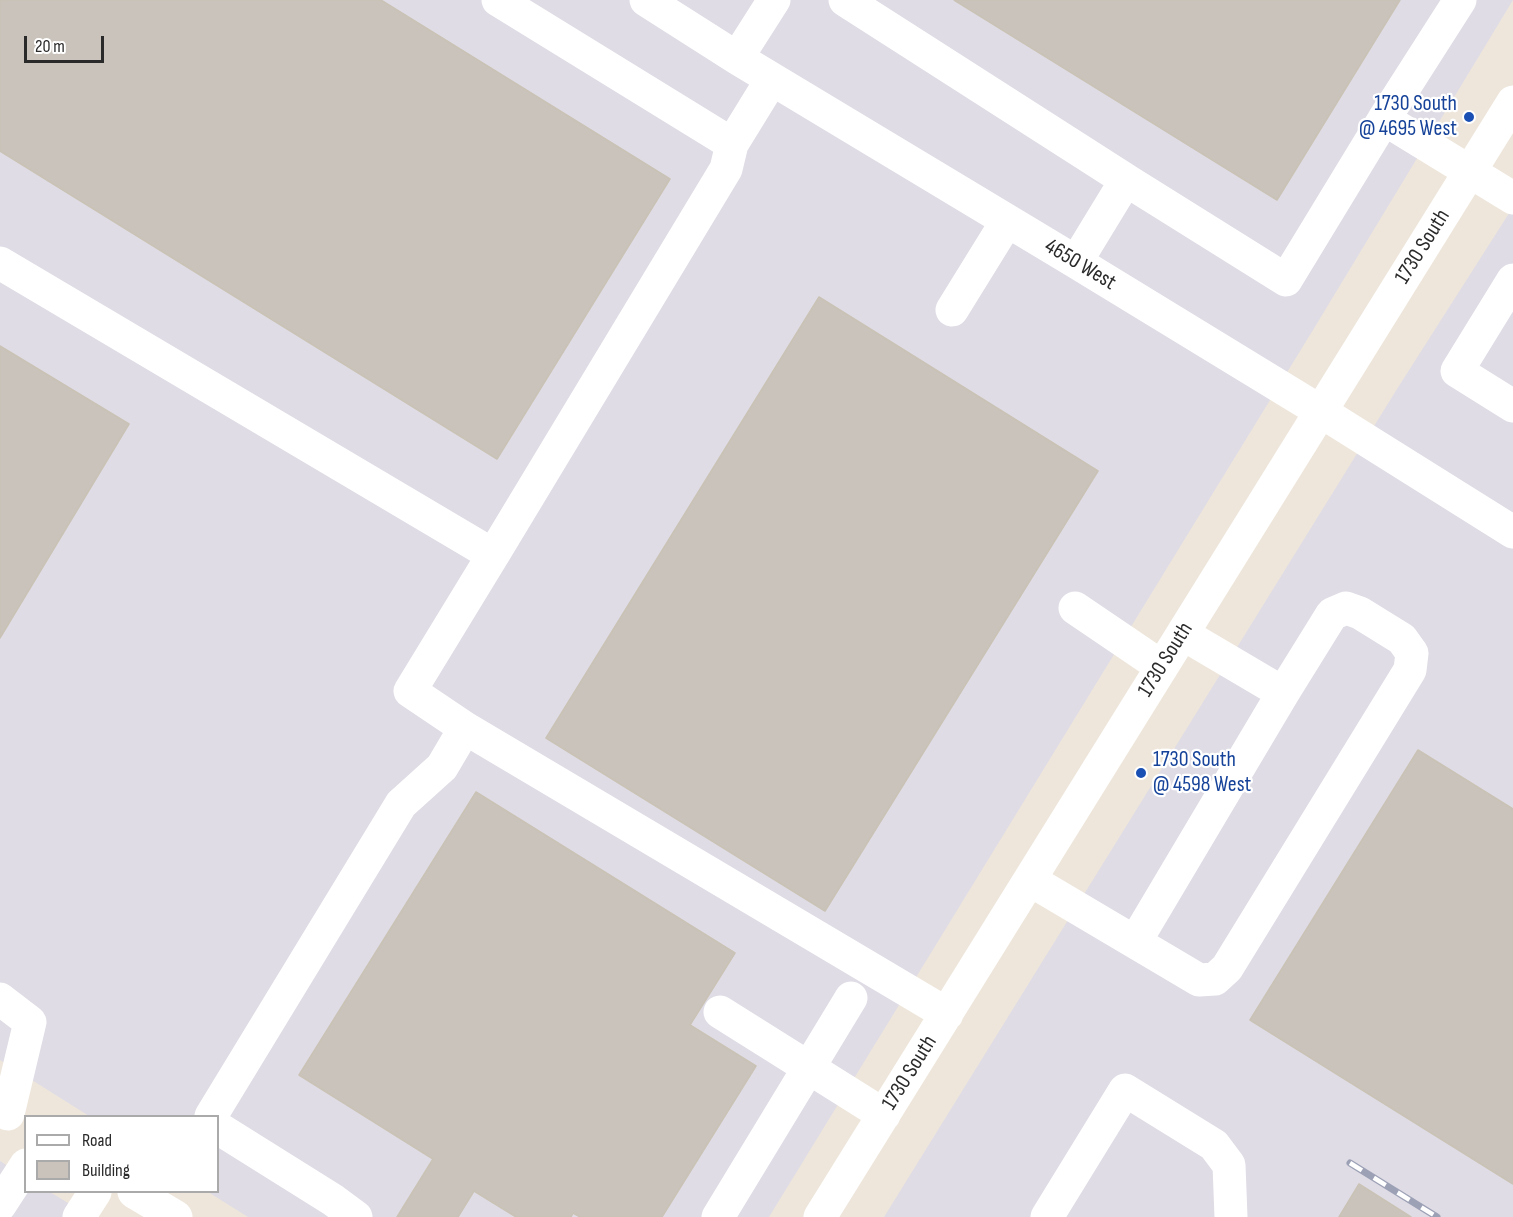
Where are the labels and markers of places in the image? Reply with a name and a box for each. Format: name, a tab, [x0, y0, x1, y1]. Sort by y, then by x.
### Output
place label: 1730 South @ 4695 West	[1359, 91, 1457, 142]
marker: 1730 South @ 4695 West	[1462, 110, 1476, 124]
place label: 1730 South @ 4598 West	[1153, 747, 1251, 798]
marker: 1730 South @ 4598 West	[1134, 766, 1148, 780]

